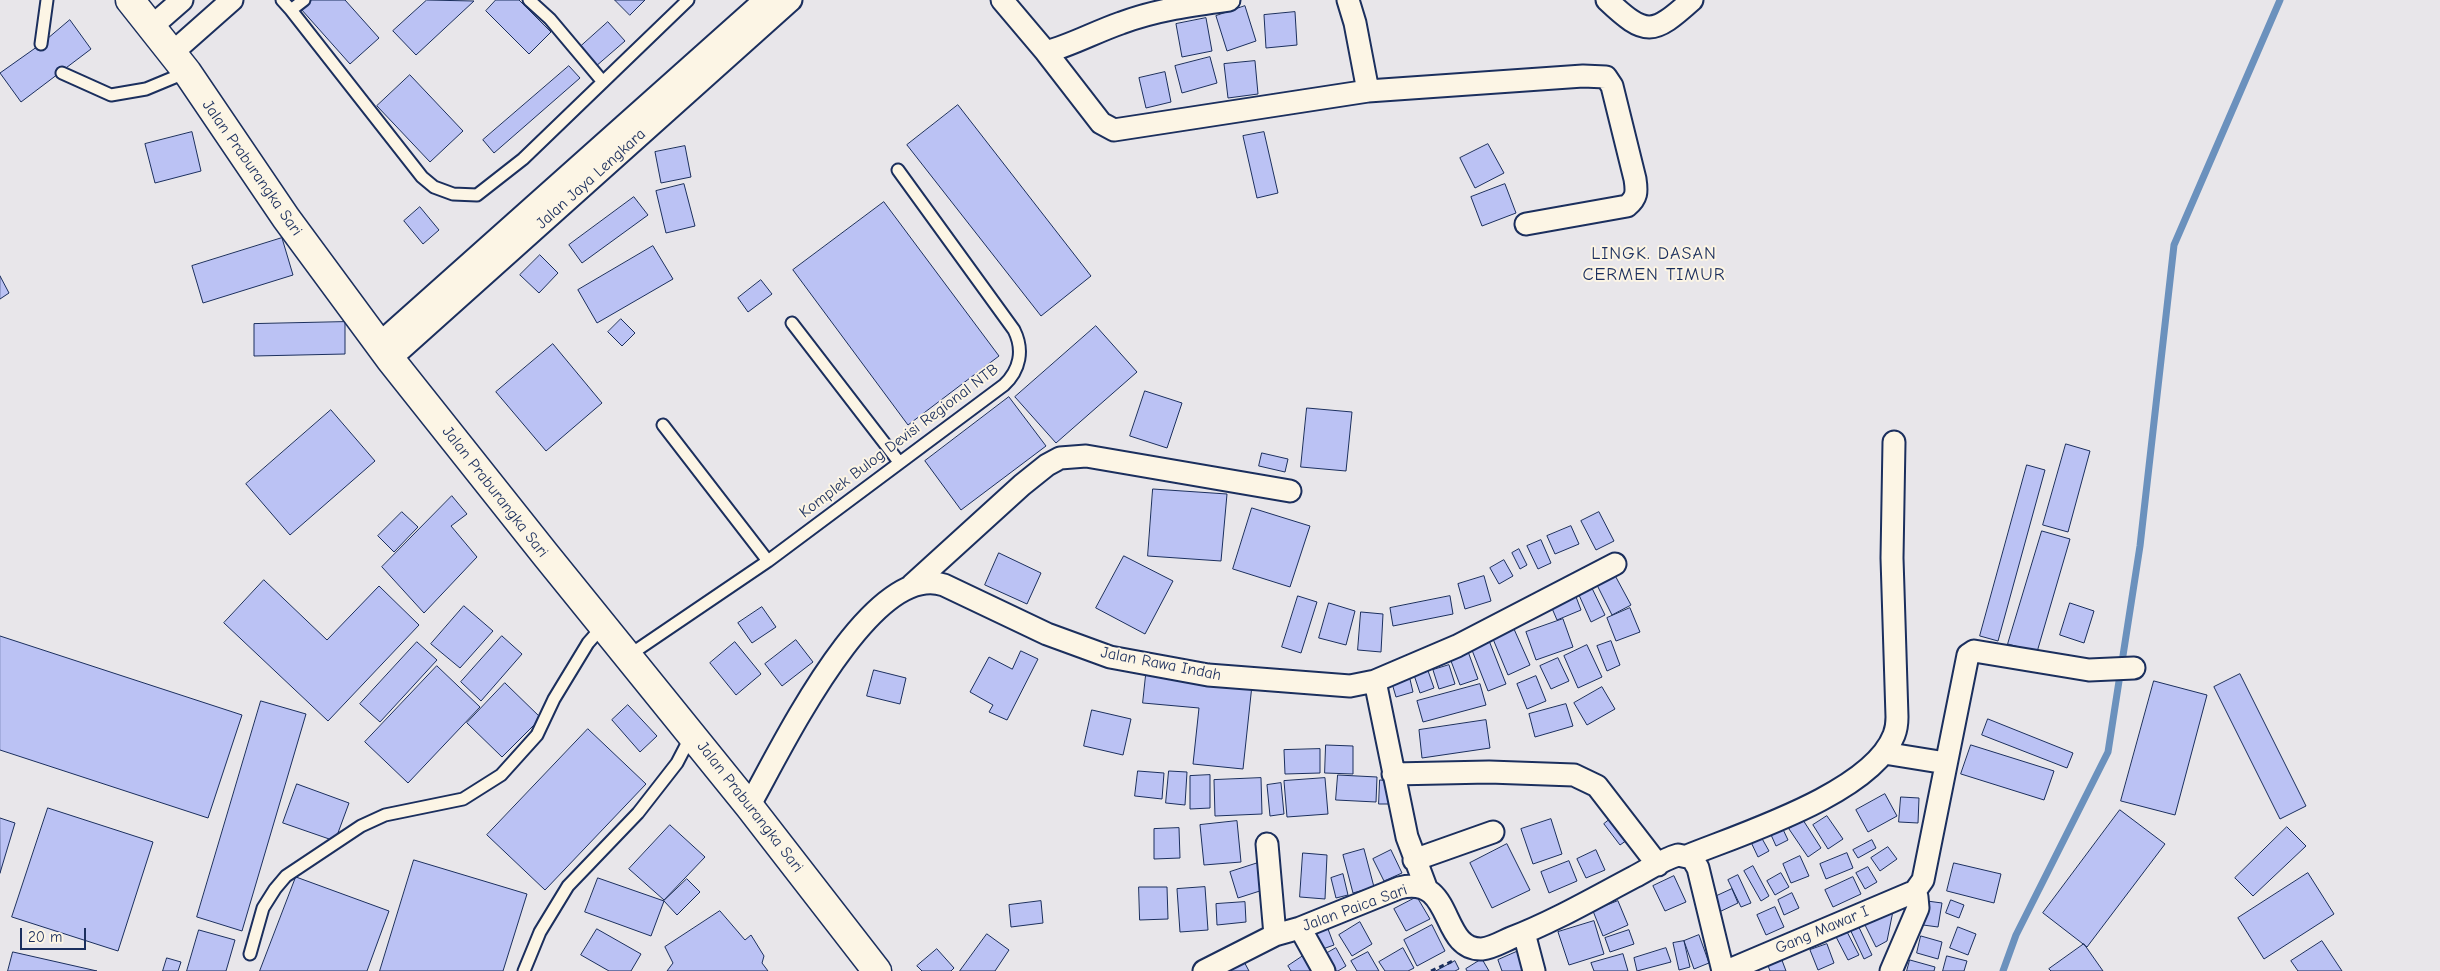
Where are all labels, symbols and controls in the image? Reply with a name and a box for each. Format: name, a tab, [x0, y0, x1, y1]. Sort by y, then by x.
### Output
street label: Jalan Praburangka Sari	[198, 96, 306, 240]
street label: Jalan Jaya Lengkara	[532, 125, 650, 233]
district label: LINGK. DASAN CERMEN TIMUR	[1581, 243, 1727, 286]
street label: Komplek Bulog Devisi Regional NTB	[796, 360, 1002, 522]
street label: Jalan Praburangka Sari	[438, 423, 552, 561]
street label: Jalan Rawa Indah	[1099, 643, 1223, 685]
street label: Jalan Praburangka Sari	[693, 738, 807, 876]
street label: Jalan Paica Sari	[1300, 880, 1410, 936]
street label: Gang Mawar I	[1772, 902, 1872, 958]
scale bar	[22, 918, 89, 950]
text: 20 m	[28, 928, 62, 946]

